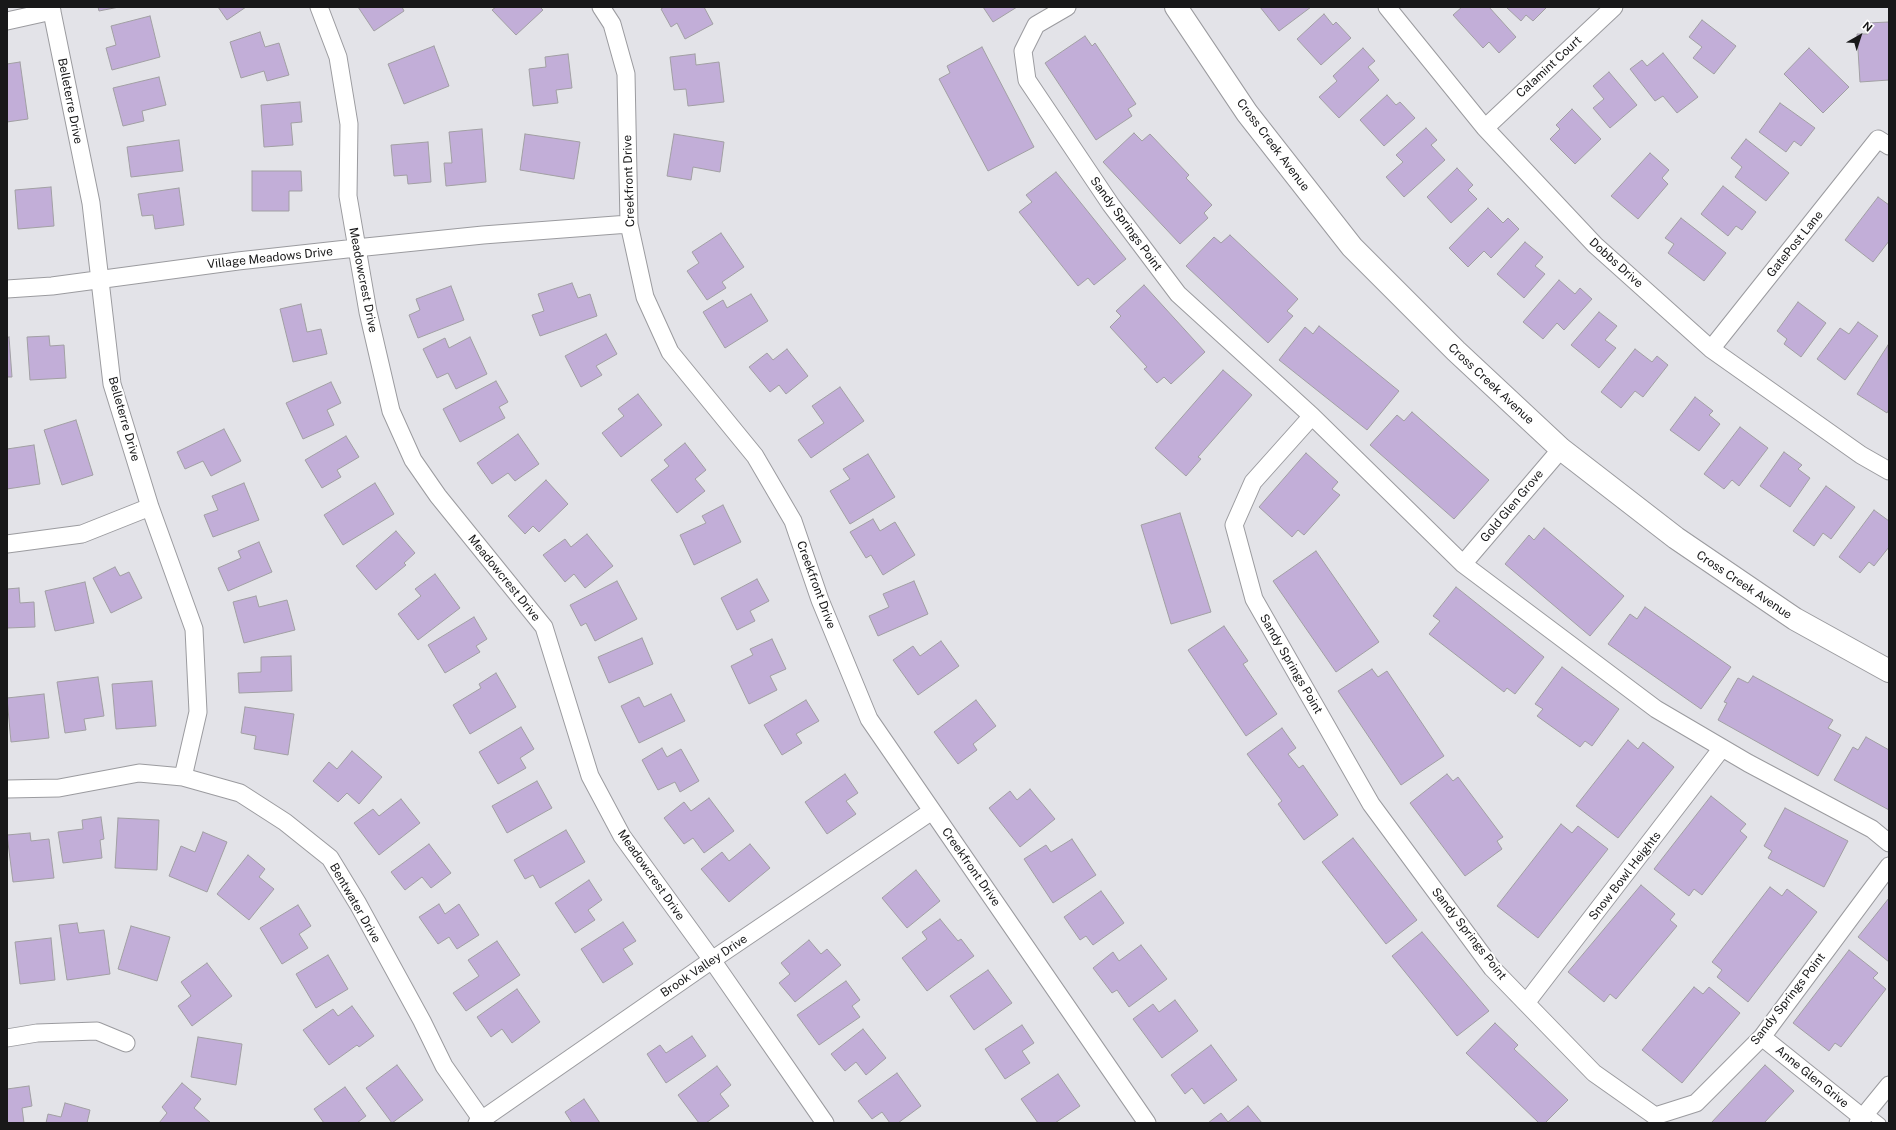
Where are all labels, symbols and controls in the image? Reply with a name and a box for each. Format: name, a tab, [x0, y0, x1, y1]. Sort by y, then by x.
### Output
north arrow	[1840, 16, 1880, 56]
text: N	[1860, 19, 1875, 34]
street label: Calamint Court	[1513, 33, 1585, 101]
street label: Belleterre Drive	[55, 57, 85, 145]
street label: Cross Creek Avenue	[1234, 96, 1312, 194]
street label: Creekfront Drive	[620, 135, 638, 227]
street label: Sandy Springs Point	[1087, 174, 1165, 274]
street label: GatePost Lane	[1764, 208, 1826, 280]
street label: Meadowcrest Drive	[346, 226, 380, 334]
street label: Dobbs Drive	[1586, 235, 1646, 291]
street label: Village Meadows Drive	[206, 244, 334, 272]
street label: Cross Creek Avenue	[1445, 341, 1537, 427]
street label: Belleterre Drive	[105, 375, 143, 463]
street label: Gold Glen Grove	[1477, 467, 1547, 545]
street label: Meadowcrest Drive	[465, 532, 543, 624]
street label: Creekfront Drive	[793, 539, 839, 631]
street label: Cross Creek Avenue	[1694, 548, 1794, 622]
street label: Sandy Springs Point	[1257, 612, 1325, 716]
street label: Creekfront Drive	[939, 825, 1003, 909]
street label: Meadowcrest Drive	[614, 827, 688, 923]
street label: Snow Bowl Heights	[1586, 829, 1664, 923]
street label: Bentwater Drive	[326, 861, 384, 945]
street label: Sandy Springs Point	[1429, 885, 1509, 983]
street label: Brook Valley Drive	[658, 932, 750, 1000]
street label: Sandy Springs Point	[1748, 950, 1828, 1048]
street label: Anne Glen Grive	[1772, 1043, 1852, 1111]

